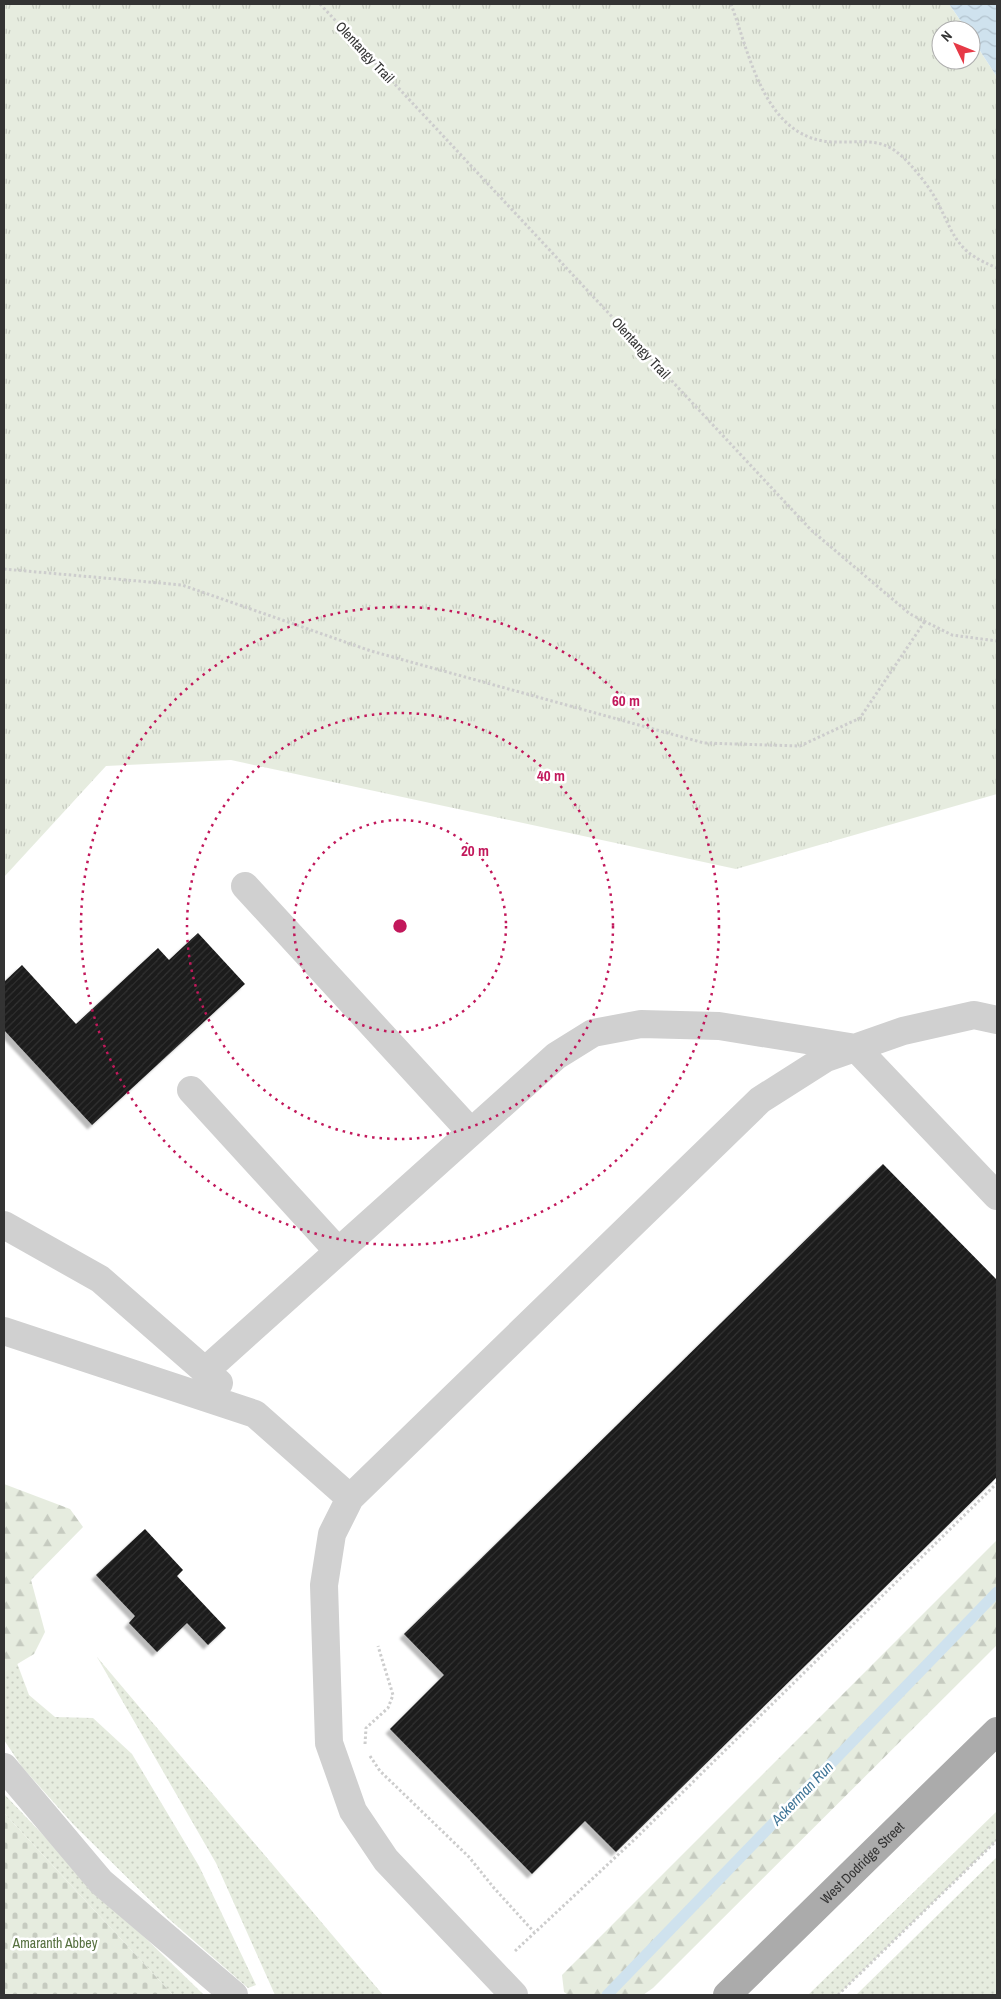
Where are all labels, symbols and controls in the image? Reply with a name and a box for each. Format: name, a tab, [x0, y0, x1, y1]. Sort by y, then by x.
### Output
street label: Olentangy Trail	[332, 17, 398, 87]
north arrow	[931, 20, 981, 70]
text: N	[937, 27, 956, 45]
street label: Olentangy Trail	[608, 313, 674, 383]
text: 60 m	[612, 690, 640, 711]
text: 40 m	[537, 765, 565, 786]
text: 20 m	[461, 840, 489, 861]
centre of rings	[391, 917, 409, 935]
water label: Ackerman Run	[765, 1756, 838, 1830]
street label: West Dodridge Street	[816, 1818, 908, 1908]
park label: Amaranth Abbey	[12, 1934, 98, 1952]

